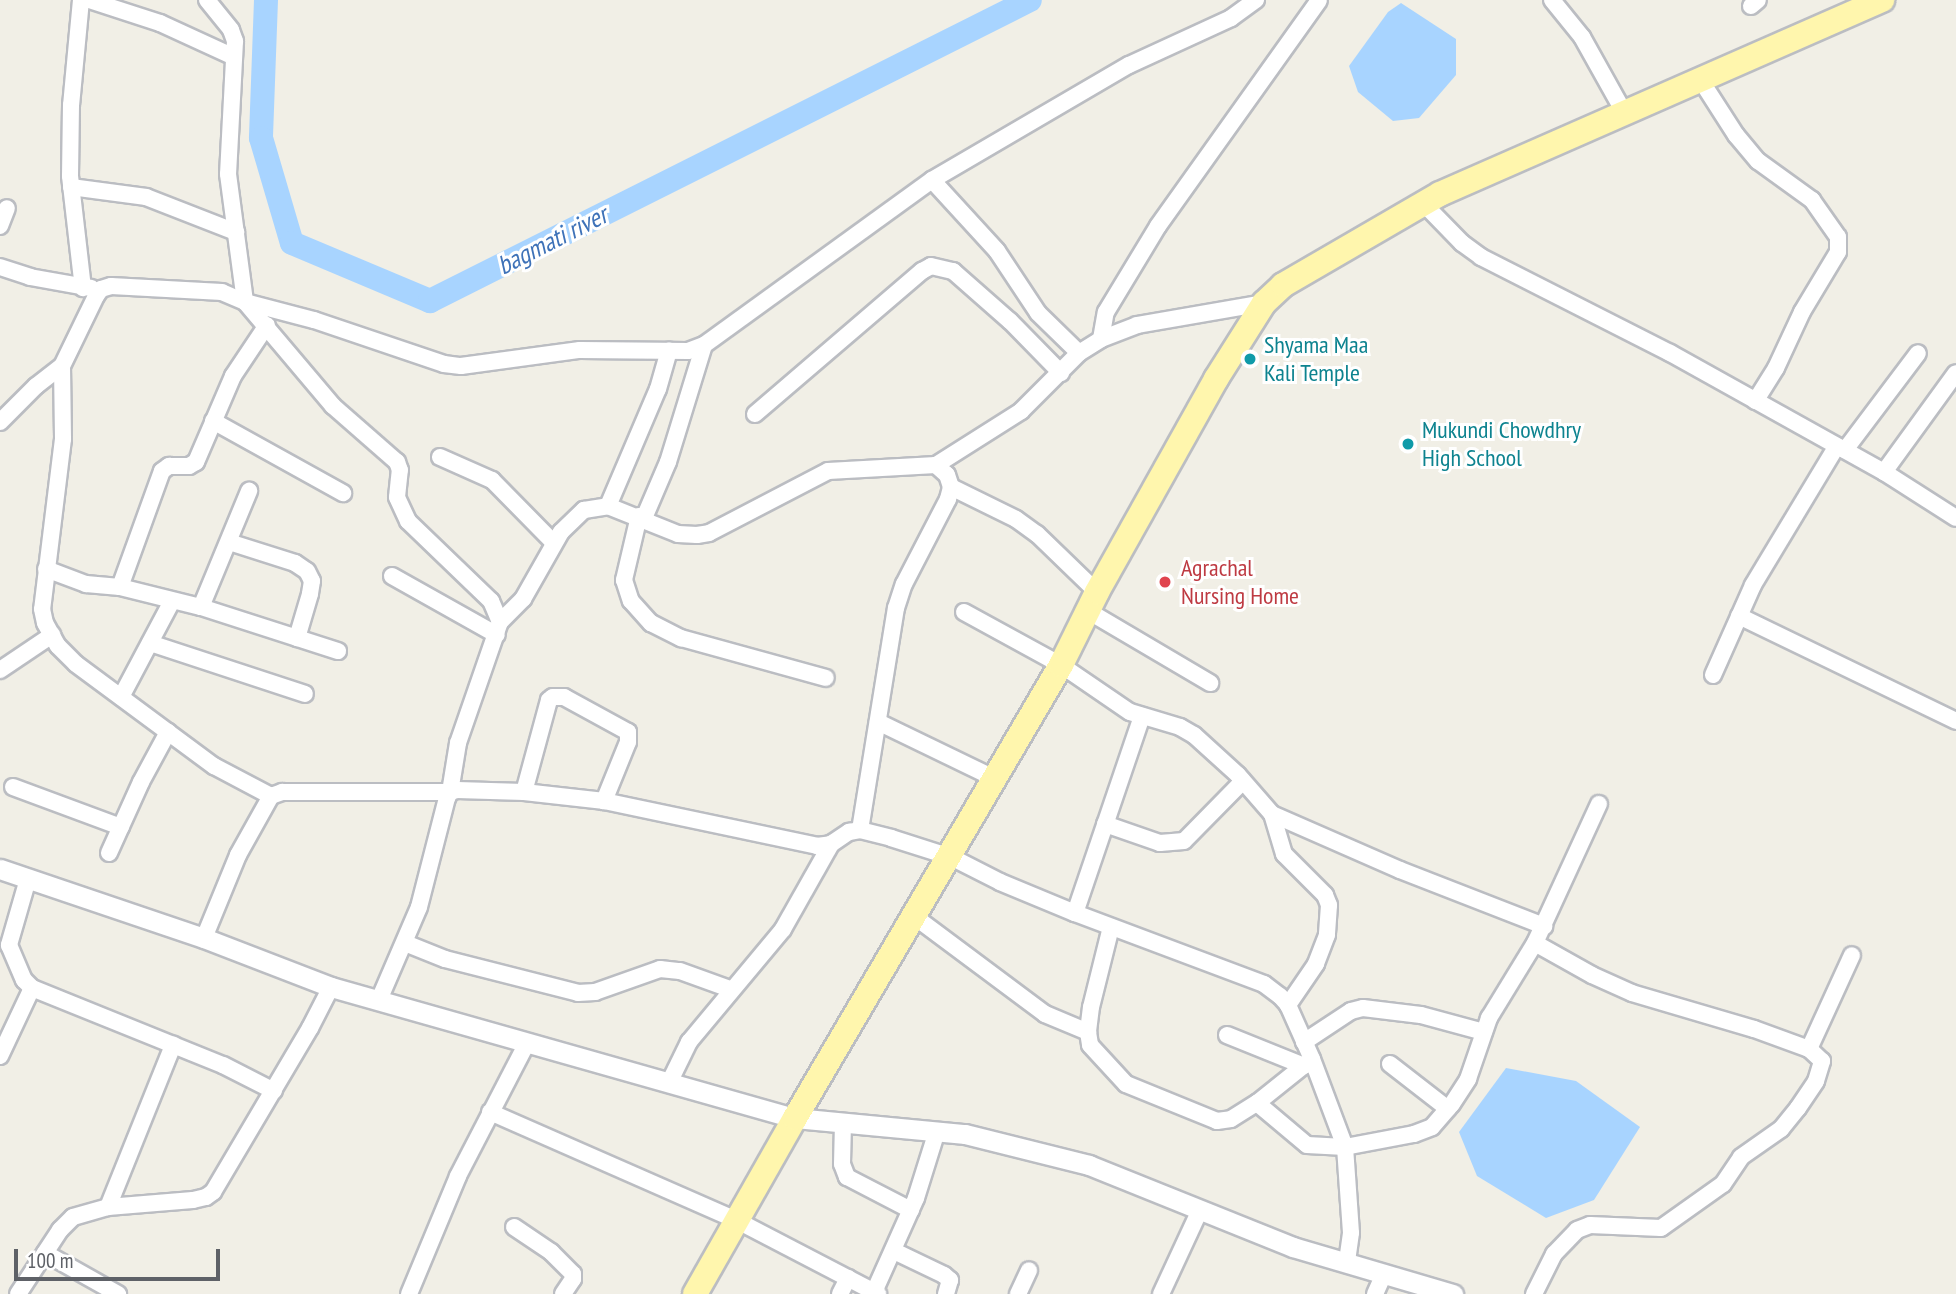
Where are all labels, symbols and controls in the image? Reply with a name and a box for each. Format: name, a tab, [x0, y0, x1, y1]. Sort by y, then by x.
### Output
water label: bagmati river	[492, 199, 612, 281]
place label: Shyama Maa Kali Temple	[1264, 331, 1368, 387]
marker: Shyama Maa Kali Temple	[1242, 351, 1258, 367]
place label: Mukundi Chowdhry High School	[1422, 416, 1581, 472]
marker: Mukundi Chowdhry High School	[1400, 436, 1416, 452]
place label: Agrachal Nursing Home	[1181, 554, 1299, 610]
marker: Agrachal Nursing Home	[1155, 572, 1175, 592]
scale bar	[18, 1234, 224, 1278]
text: 100 m	[27, 1247, 73, 1274]

